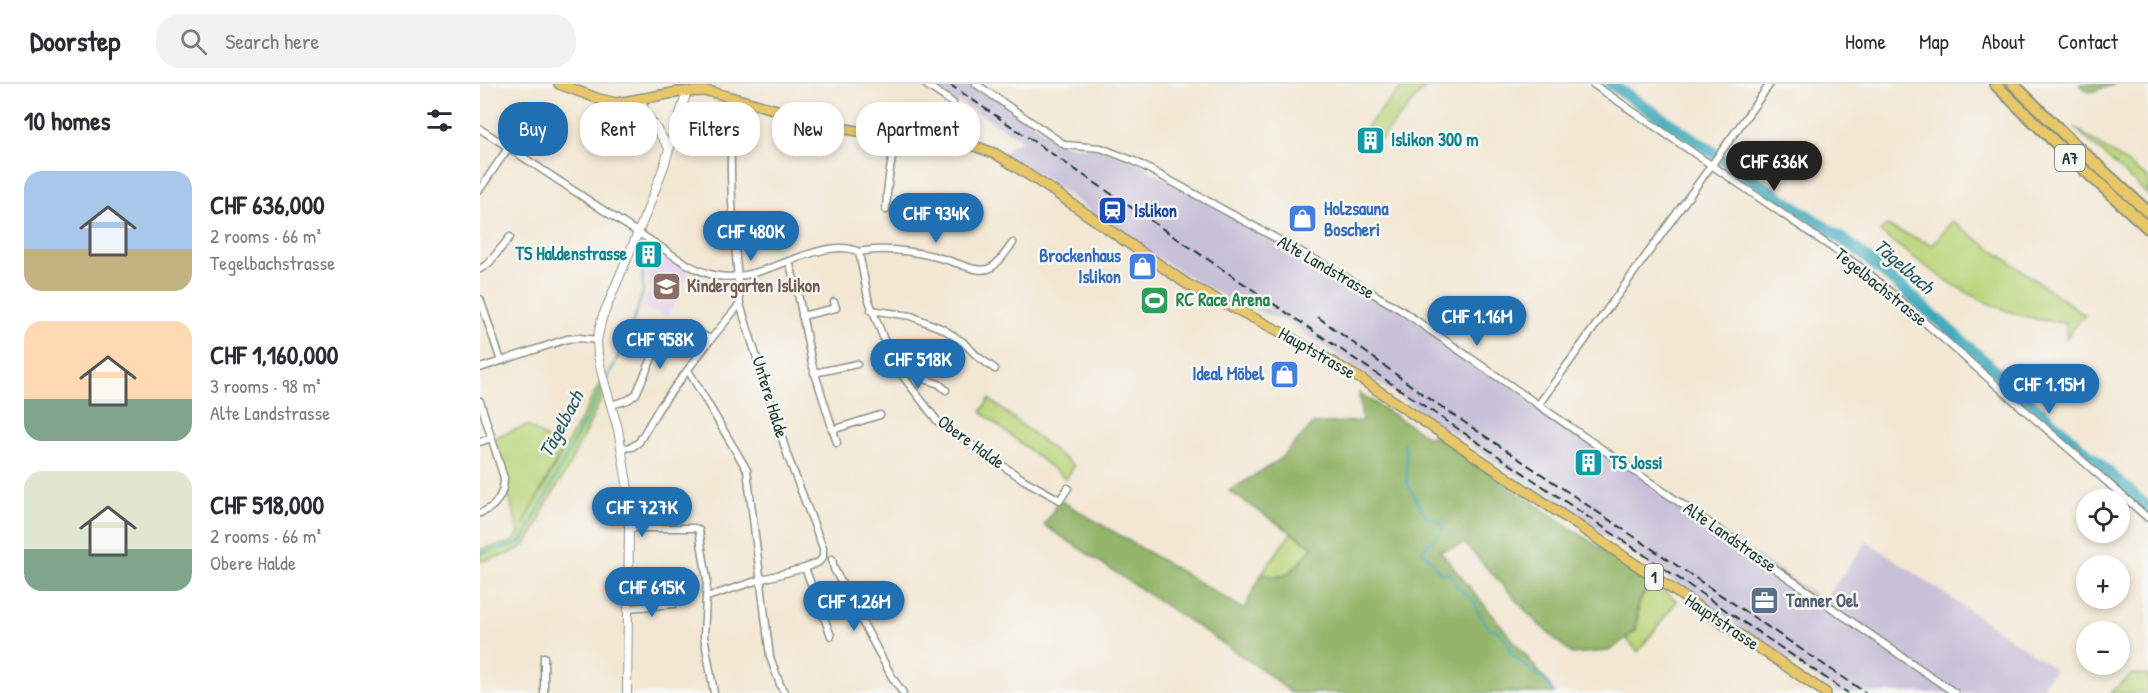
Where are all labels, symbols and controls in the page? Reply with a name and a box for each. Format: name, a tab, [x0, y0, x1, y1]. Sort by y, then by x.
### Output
search box	[156, 14, 576, 68]
text: Doorstep	[30, 22, 120, 60]
icon: search	[177, 25, 210, 58]
text: Search here	[225, 26, 319, 56]
text: Home	[1845, 27, 1886, 56]
text: Map	[1919, 27, 1949, 56]
text: About	[1982, 27, 2025, 56]
text: Contact	[2058, 27, 2118, 56]
chip: Buy	[498, 102, 568, 156]
chip: Rent	[580, 102, 657, 156]
chip: Filters	[669, 102, 760, 156]
chip: New	[772, 102, 844, 156]
chip: Apartment	[856, 102, 980, 156]
text: 10 homes	[24, 103, 111, 138]
icon: filters	[423, 104, 456, 137]
building icon: Islikon 300 m	[1354, 124, 1386, 156]
place label: Islikon 300 m	[1391, 127, 1479, 152]
pin: CHF 636K	[1712, 141, 1836, 192]
road number: A7	[2055, 145, 2085, 171]
text: CHF 636K	[1740, 147, 1808, 174]
text: CHF 636,000	[210, 187, 325, 222]
pin: CHF 934K	[874, 193, 998, 244]
icon: home	[72, 195, 144, 267]
station icon: Islikon	[1097, 195, 1129, 227]
place label: Holzsauna Boscheri	[1324, 196, 1389, 242]
place label: Islikon	[1134, 198, 1177, 223]
text: CHF 934K	[903, 199, 969, 226]
shop icon: Holzsauna Boscheri	[1287, 203, 1319, 235]
pin: CHF 480K	[689, 211, 813, 262]
text: CHF 480K	[717, 217, 785, 244]
text: 2 rooms · 66 m²	[210, 222, 321, 249]
street label: Alte Landstrasse	[1273, 229, 1379, 304]
water label: Tägelbach	[1868, 232, 1941, 301]
building icon: TS Haldenstrasse	[632, 238, 664, 270]
place label: TS Haldenstrasse	[514, 241, 628, 266]
street label: Tegelbachstrasse	[1830, 241, 1933, 332]
place label: Brockenhaus Islikon	[1039, 243, 1121, 289]
text: Tegelbachstrasse	[210, 249, 335, 276]
shop icon: Brockenhaus Islikon	[1126, 250, 1158, 282]
school or university icon: Kindergarten Islikon	[650, 270, 682, 302]
place label: Kindergarten Islikon	[687, 273, 820, 299]
sports icon: RC Race Arena	[1139, 284, 1171, 316]
place label: RC Race Arena	[1176, 287, 1271, 312]
pin: CHF 1.16M	[1408, 296, 1546, 347]
text: CHF 1.16M	[1441, 302, 1513, 329]
pin: CHF 958K	[598, 319, 722, 370]
street label: Hauptstrasse	[1274, 321, 1360, 385]
text: CHF 958K	[626, 325, 694, 352]
text: CHF 1,160,000	[210, 337, 339, 372]
pin: CHF 518K	[856, 339, 980, 390]
icon: home	[72, 345, 144, 417]
text: CHF 518K	[884, 345, 952, 372]
street label: Untere Halde	[746, 353, 795, 441]
shop icon: Ideal Möbel	[1269, 358, 1301, 390]
place label: Ideal Möbel	[1192, 361, 1265, 386]
pin: CHF 1.15M	[1980, 364, 2118, 415]
text: CHF 1.15M	[2013, 370, 2085, 397]
text: 3 rooms · 98 m²	[210, 372, 321, 399]
water label: Tägelbach	[532, 384, 591, 462]
text: Alte Landstrasse	[210, 399, 330, 426]
street label: Obere Halde	[933, 409, 1010, 474]
building icon: TS Jossi	[1573, 447, 1605, 479]
place label: TS Jossi	[1609, 450, 1663, 475]
text: CHF 518,000	[210, 487, 324, 522]
pin: CHF 727K	[580, 487, 704, 538]
map controls	[2076, 489, 2130, 675]
button: locate	[2076, 489, 2130, 543]
text: CHF 727K	[606, 493, 678, 520]
icon: home	[72, 495, 144, 567]
street label: Alte Landstrasse	[1679, 495, 1782, 578]
text: 2 rooms · 66 m²	[210, 522, 321, 549]
text: Obere Halde	[210, 549, 296, 576]
button: +	[2076, 555, 2130, 609]
road number: 1	[1645, 564, 1663, 590]
pin: CHF 615K	[590, 567, 714, 618]
text: CHF 615K	[619, 573, 685, 600]
pin: CHF 1.26M	[785, 581, 923, 632]
office icon: Tanner Oel	[1749, 585, 1781, 617]
text: CHF 1.26M	[817, 587, 891, 614]
street label: Hauptstrasse	[1680, 588, 1764, 656]
place label: Tanner Oel	[1785, 588, 1859, 613]
button: −	[2076, 621, 2130, 675]

